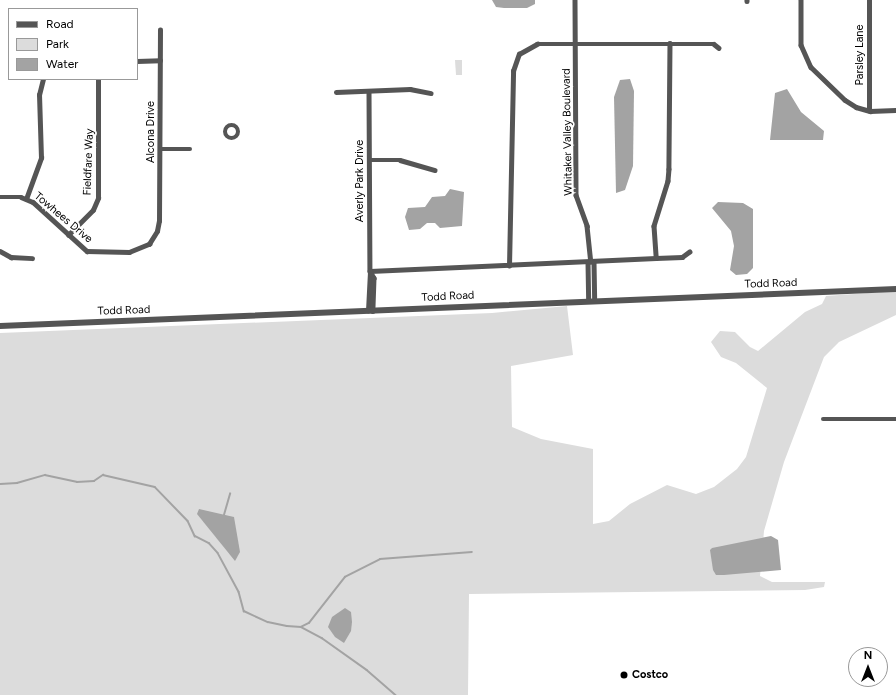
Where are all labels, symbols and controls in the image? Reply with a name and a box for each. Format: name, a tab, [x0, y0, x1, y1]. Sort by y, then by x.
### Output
legend	[8, 8, 138, 80]
text: Road	[46, 17, 74, 31]
street label: Parsley Lane	[853, 25, 867, 85]
text: Park	[46, 37, 69, 51]
text: Water	[46, 57, 78, 71]
street label: Whitaker Valley Boulevard	[560, 68, 576, 196]
street label: Alcona Drive	[144, 101, 158, 163]
street label: Fieldfare Way	[81, 128, 97, 196]
street label: Averly Park Drive	[353, 140, 367, 222]
street label: Towhees Drive	[31, 190, 95, 246]
street label: Todd Road	[744, 276, 798, 292]
street label: Todd Road	[421, 289, 475, 305]
street label: Todd Road	[97, 303, 151, 319]
north arrow	[848, 647, 888, 687]
text: N	[864, 649, 872, 662]
place label: Costco	[632, 668, 668, 682]
marker: Costco	[619, 670, 629, 680]

